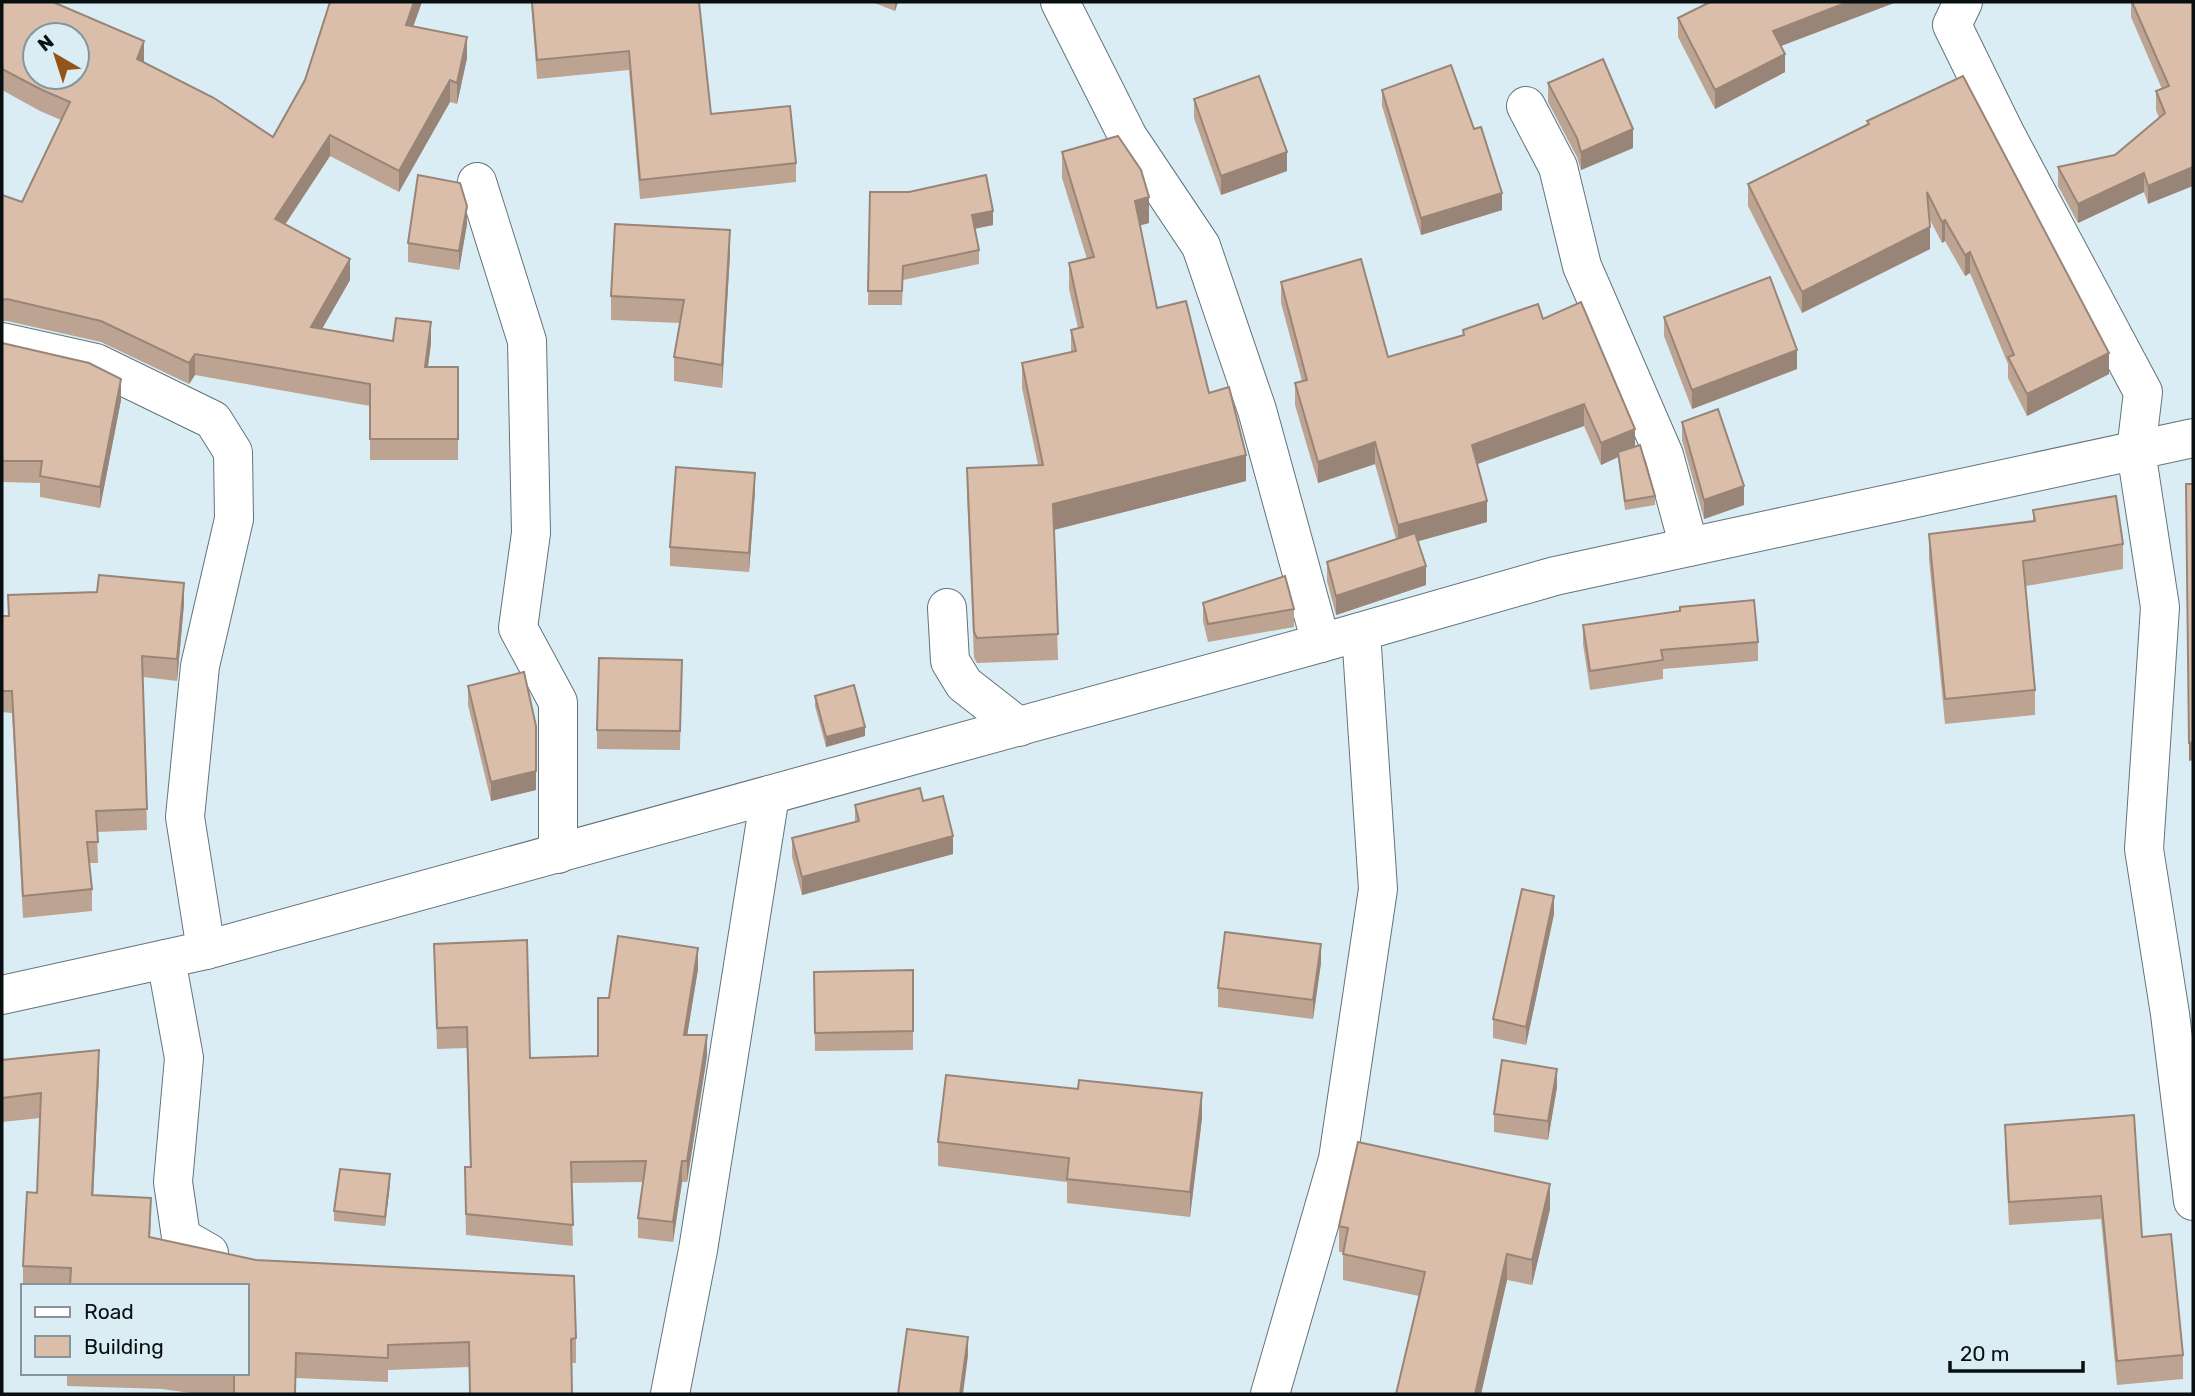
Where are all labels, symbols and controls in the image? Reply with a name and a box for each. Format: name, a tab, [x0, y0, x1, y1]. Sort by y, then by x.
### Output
north arrow	[21, 21, 91, 91]
text: N	[33, 30, 58, 56]
legend	[21, 1284, 248, 1375]
text: Road	[84, 1299, 134, 1324]
scale bar	[1950, 1330, 2083, 1374]
text: Building	[84, 1334, 164, 1359]
text: 20 m	[1960, 1341, 2009, 1366]

